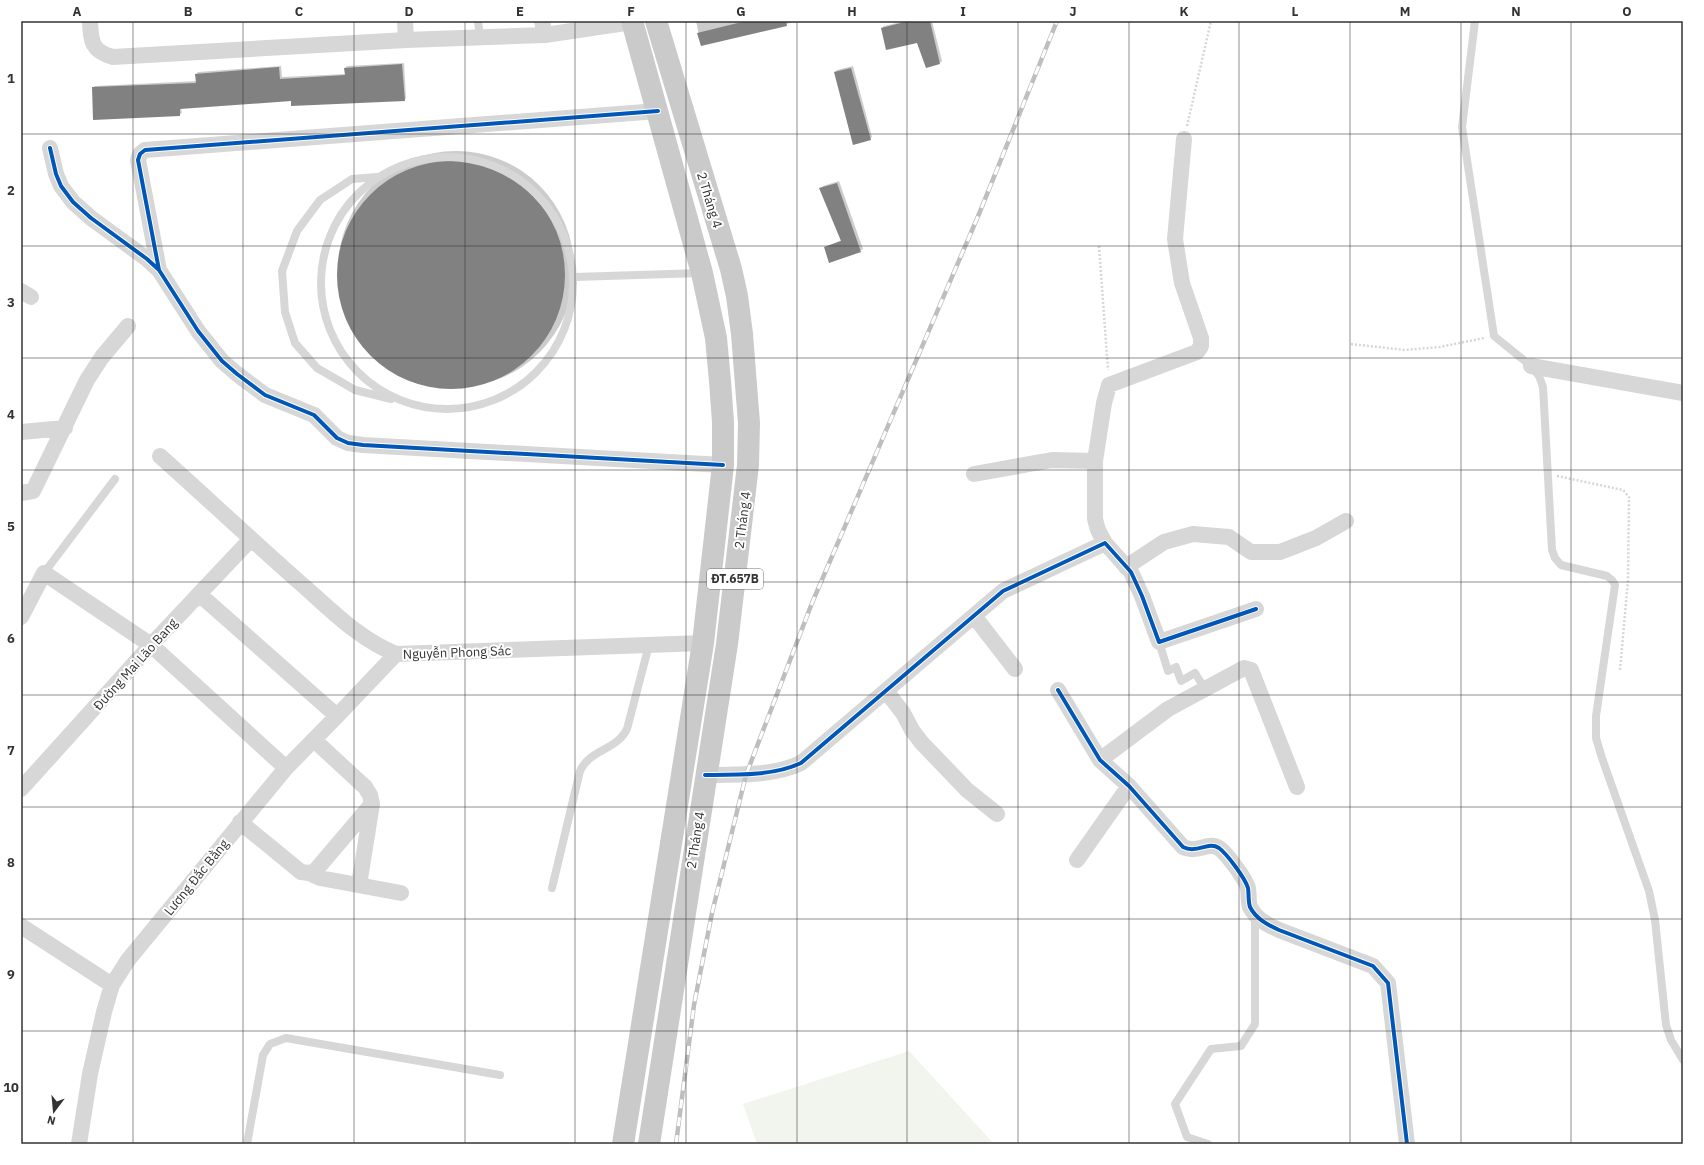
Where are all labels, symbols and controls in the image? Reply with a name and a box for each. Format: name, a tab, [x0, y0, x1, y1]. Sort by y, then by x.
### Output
text: A	[73, 3, 82, 20]
text: B	[184, 3, 193, 20]
text: C	[295, 3, 304, 20]
text: D	[404, 3, 414, 20]
text: E	[516, 3, 524, 20]
text: F	[627, 3, 635, 20]
text: G	[736, 3, 746, 20]
text: H	[847, 3, 857, 20]
text: I	[960, 3, 966, 20]
text: J	[1069, 3, 1077, 20]
text: K	[1179, 3, 1189, 20]
text: L	[1292, 3, 1299, 20]
text: M	[1400, 3, 1410, 20]
text: N	[1511, 3, 1521, 20]
text: O	[1622, 3, 1632, 20]
text: 1	[7, 70, 15, 87]
street label: 2 Tháng 4	[693, 170, 726, 230]
text: 2	[7, 182, 15, 199]
text: 3	[7, 294, 15, 311]
text: 4	[7, 406, 15, 423]
street label: 2 Tháng 4	[731, 490, 754, 550]
text: 5	[7, 518, 15, 535]
road number: ĐT.657B	[707, 569, 763, 589]
street label: Đường Mai Lão Bang	[90, 615, 181, 714]
text: 6	[7, 630, 15, 647]
street label: Nguyễn Phong Sác	[403, 642, 512, 663]
text: 7	[7, 742, 15, 759]
street label: 2 Tháng 4	[683, 810, 708, 870]
street label: Lương Đắc Bằng	[160, 836, 232, 919]
text: 8	[7, 854, 15, 871]
text: 9	[7, 966, 15, 983]
text: 10	[3, 1079, 19, 1096]
north arrow	[34, 1091, 74, 1131]
text: N	[45, 1113, 57, 1128]

